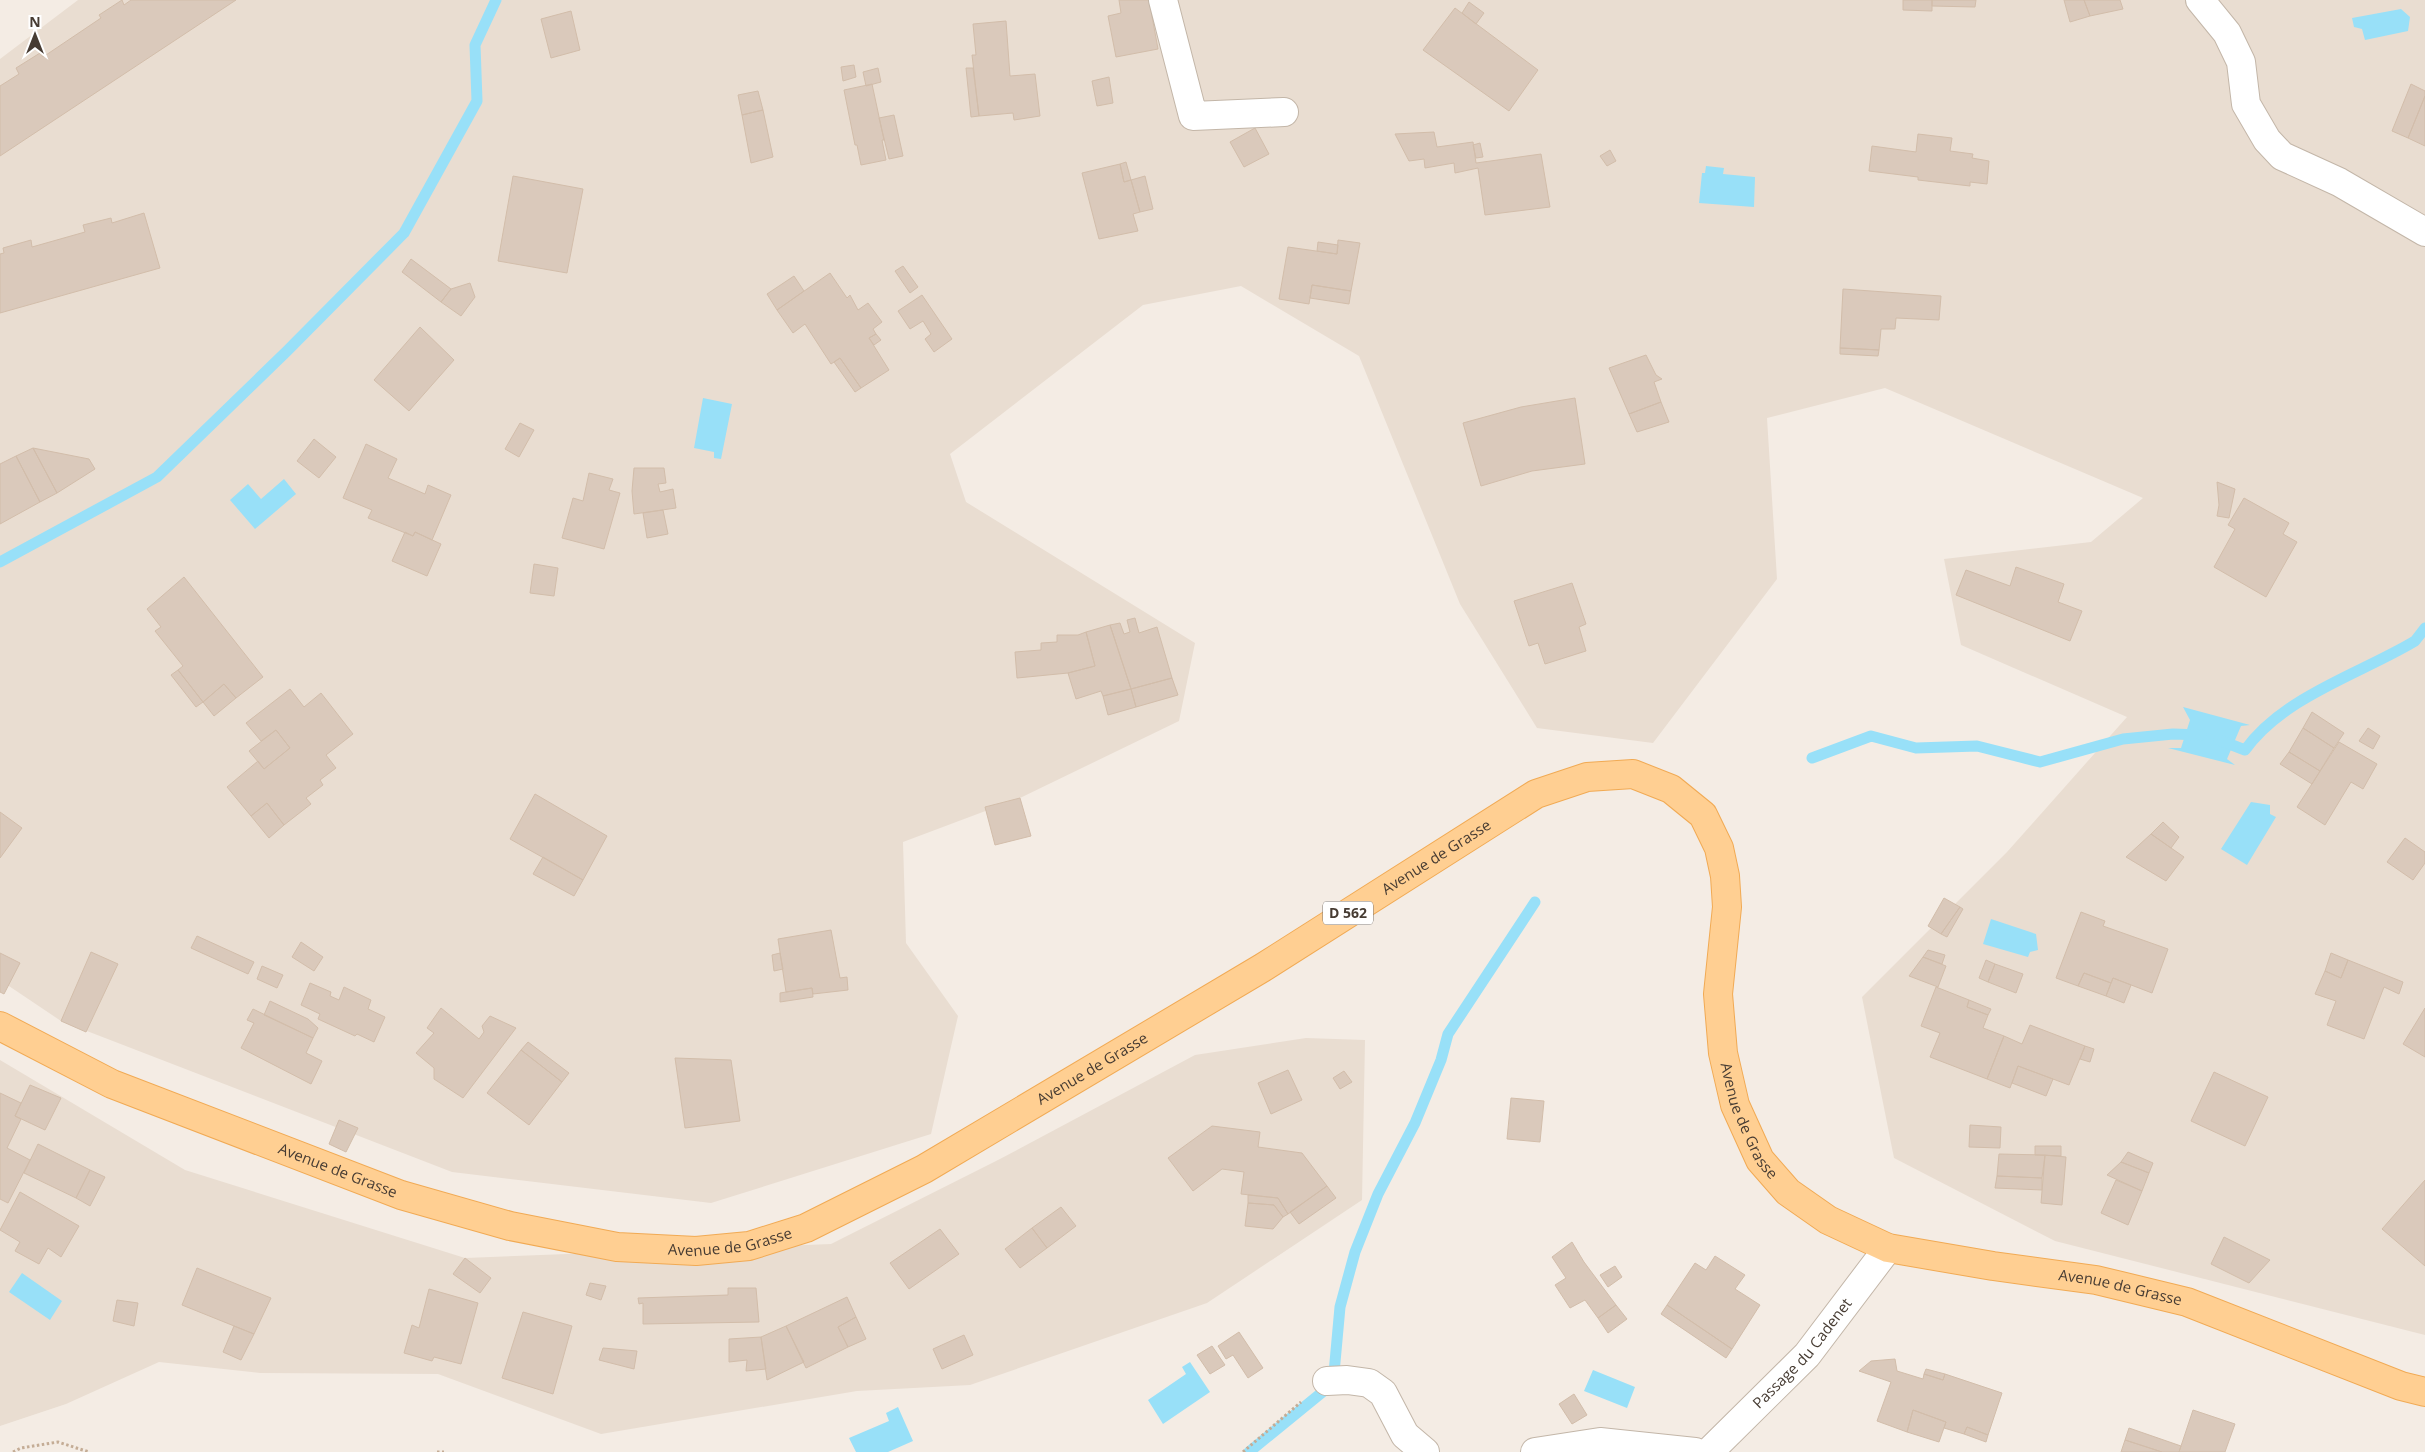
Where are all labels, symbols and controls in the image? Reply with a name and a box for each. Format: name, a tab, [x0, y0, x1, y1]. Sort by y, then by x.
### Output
north arrow	[10, 10, 60, 60]
text: N	[29, 12, 41, 31]
street label: Avenue de Grasse	[1377, 814, 1494, 899]
road number: D 562	[1323, 901, 1373, 924]
street label: Avenue de Grasse	[1033, 1027, 1151, 1109]
street label: Avenue de Grasse	[1717, 1060, 1783, 1183]
street label: Avenue de Grasse	[276, 1138, 400, 1202]
street label: Avenue de Grasse	[667, 1222, 794, 1260]
street label: Avenue de Grasse	[2057, 1264, 2184, 1309]
street label: Passage du Cadenet	[1748, 1294, 1856, 1412]

